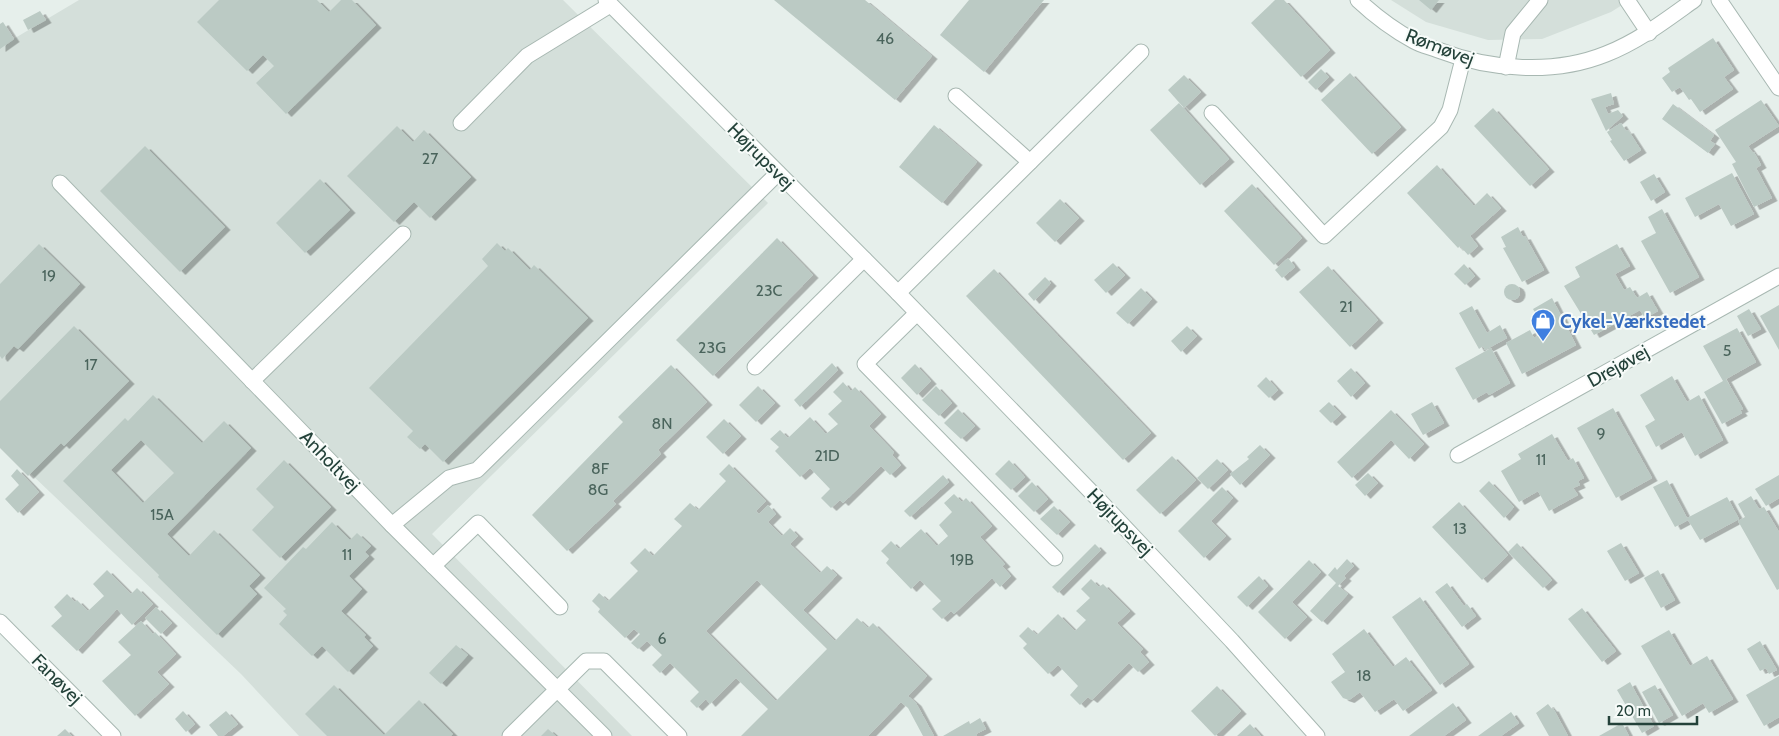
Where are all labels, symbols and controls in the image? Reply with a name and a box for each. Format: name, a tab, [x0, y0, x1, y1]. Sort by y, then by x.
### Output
street label: Rømøvej	[1403, 23, 1477, 71]
house number: 46	[876, 29, 894, 48]
street label: Højrupsvej	[723, 118, 799, 194]
house number: 27	[422, 149, 438, 168]
house number: 19	[42, 266, 56, 285]
house number: 23C	[756, 281, 783, 300]
house number: 21	[1339, 297, 1353, 316]
shop icon: Cykel-Værkstedet	[1530, 308, 1556, 342]
place label: Cykel-Værkstedet	[1560, 310, 1706, 333]
house number: 23G	[698, 338, 726, 357]
street label: Drejøvej	[1583, 340, 1653, 392]
house number: 5	[1723, 341, 1731, 360]
house number: 17	[84, 355, 98, 374]
house number: 8N	[652, 414, 672, 433]
house number: 9	[1596, 424, 1606, 443]
street label: Anholtvej	[295, 425, 365, 497]
house number: 21D	[814, 446, 840, 465]
house number: 11	[1536, 450, 1546, 469]
house number: 8F	[591, 459, 610, 478]
house number: 8G	[588, 480, 608, 499]
street label: Højrupsvej	[1082, 483, 1158, 561]
house number: 15A	[150, 505, 174, 524]
house number: 13	[1453, 519, 1467, 538]
house number: 11	[342, 545, 352, 564]
house number: 19B	[950, 550, 974, 569]
house number: 6	[657, 629, 667, 648]
street label: Fanøvej	[27, 649, 87, 709]
house number: 18	[1357, 666, 1371, 685]
scale bar	[1609, 694, 1696, 726]
text: 20 m	[1616, 702, 1651, 720]

